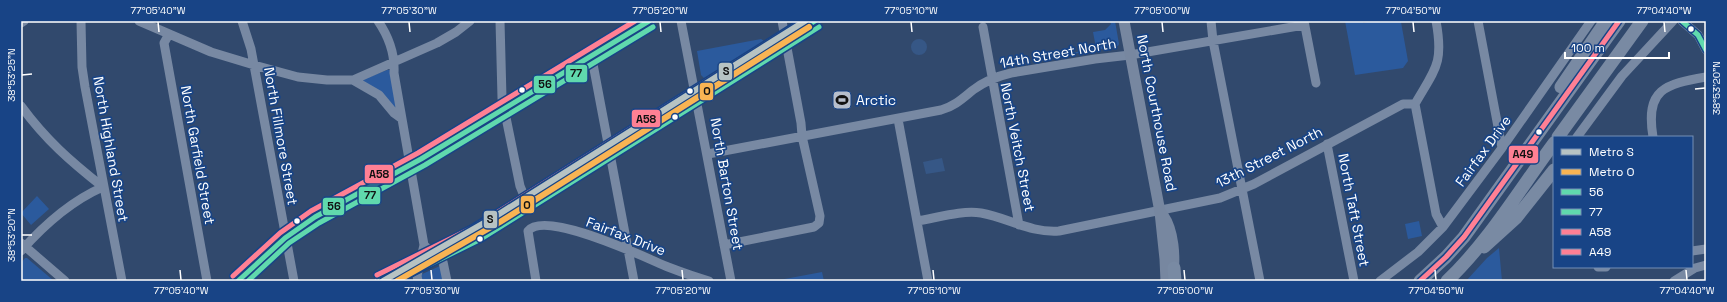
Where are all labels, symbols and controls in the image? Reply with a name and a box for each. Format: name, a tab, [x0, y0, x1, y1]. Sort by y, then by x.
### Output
text: 77°05'40"W	[130, 4, 186, 17]
text: 77°05'30"W	[381, 4, 437, 17]
text: 77°05'20"W	[632, 4, 688, 17]
text: 77°05'10"W	[884, 4, 938, 17]
text: 77°05'00"W	[1134, 4, 1190, 17]
text: 77°04'50"W	[1385, 4, 1441, 17]
text: 77°04'40"W	[1636, 4, 1692, 17]
unlabelled marker	[1686, 24, 1696, 34]
street label: North Courthouse Road	[1133, 33, 1181, 193]
street label: 14th Street North	[998, 34, 1118, 72]
scale bar	[1565, 34, 1669, 60]
text: 100 m	[1571, 40, 1605, 56]
text: 38°53'25"N	[5, 48, 18, 102]
text: 38°53'20"N	[1710, 61, 1723, 115]
line badge: S	[718, 62, 733, 81]
line badge: 77	[565, 64, 588, 83]
text: S	[723, 64, 730, 78]
street label: North Fillmore Street	[260, 65, 302, 207]
text: 77	[570, 66, 582, 80]
street label: North Highland Street	[89, 75, 133, 223]
line badge: 56	[533, 75, 556, 94]
text: 56	[538, 77, 552, 91]
street label: North Veitch Street	[997, 81, 1039, 213]
line badge: O	[699, 82, 714, 101]
street label: North Garfield Street	[177, 84, 219, 226]
text: O	[703, 84, 711, 98]
unlabelled marker	[517, 85, 527, 95]
unlabelled marker	[685, 86, 695, 96]
sports icon: Arctic	[831, 89, 853, 111]
place label: Arctic	[856, 91, 896, 109]
line badge: A58	[631, 109, 661, 128]
text: A58	[636, 112, 656, 126]
unlabelled marker	[670, 112, 680, 122]
street label: Fairfax Drive	[1451, 112, 1515, 190]
street label: North Barton Street	[706, 116, 748, 252]
street label: 13th Street North	[1213, 122, 1325, 192]
unlabelled marker	[1534, 127, 1544, 137]
legend	[1553, 136, 1693, 268]
text: Metro S	[1589, 144, 1634, 160]
line badge: A49	[1508, 145, 1539, 164]
text: A49	[1513, 147, 1534, 161]
street label: North Taft Street	[1334, 152, 1374, 268]
line badge: A58	[364, 164, 394, 184]
text: Metro O	[1589, 164, 1635, 180]
text: A58	[369, 167, 389, 181]
text: 56	[1589, 184, 1604, 200]
line badge: 77	[358, 186, 381, 205]
text: 77	[364, 188, 376, 202]
line badge: O	[520, 195, 535, 214]
line badge: 56	[322, 197, 345, 216]
text: O	[523, 198, 531, 212]
text: 56	[327, 199, 341, 213]
text: 77	[1589, 204, 1603, 220]
text: 38°53'20"N	[5, 208, 18, 262]
line badge: S	[483, 210, 498, 229]
text: S	[487, 212, 494, 226]
street label: Fairfax Drive	[584, 213, 668, 259]
unlabelled marker	[292, 216, 302, 226]
text: A58	[1589, 224, 1611, 240]
unlabelled marker	[475, 234, 485, 244]
text: A49	[1589, 244, 1611, 260]
text: 77°05'40"W	[153, 284, 209, 297]
text: 77°05'30"W	[404, 284, 460, 297]
text: 77°05'20"W	[655, 284, 711, 297]
text: 77°05'10"W	[907, 284, 961, 297]
text: 77°05'00"W	[1157, 284, 1213, 297]
text: 77°04'50"W	[1408, 284, 1464, 297]
text: 77°04'40"W	[1659, 284, 1715, 297]

